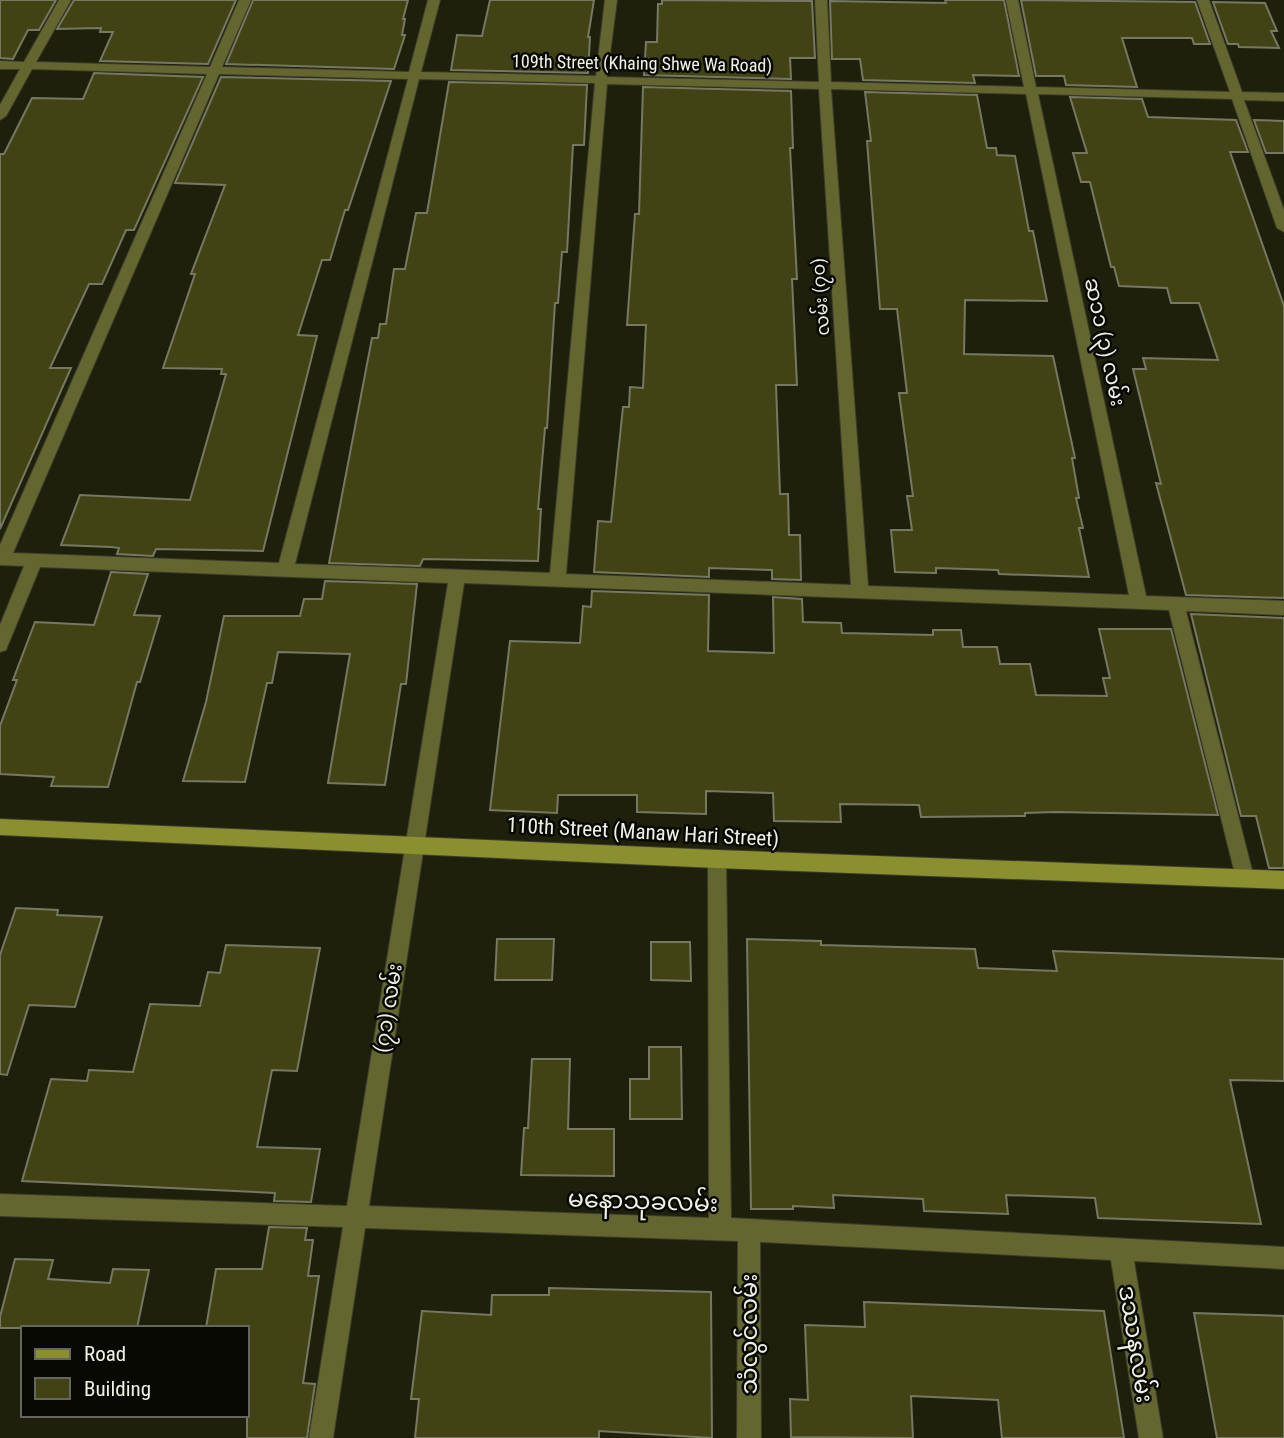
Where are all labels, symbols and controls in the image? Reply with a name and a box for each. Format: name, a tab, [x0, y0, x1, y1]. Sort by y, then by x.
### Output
street label: 109th Street (Khaing Shwe Wa Road)	[512, 50, 772, 77]
street label: လမ်း (၇၀)	[805, 257, 838, 337]
street label: ဆ၁၁ (၃) လမ်း	[1075, 275, 1134, 410]
street label: 110th Street (Manaw Hari Street)	[506, 813, 780, 851]
street label: (၇၁) လမ်း	[365, 961, 412, 1055]
street label: မနောသုခလမ်း	[567, 1182, 719, 1223]
street label: သံလွင်လမ်း	[733, 1273, 767, 1395]
street label: ဒဿနလမ်း	[1108, 1283, 1161, 1406]
legend	[21, 1326, 248, 1417]
text: Road	[84, 1342, 126, 1366]
text: Building	[84, 1377, 151, 1401]

